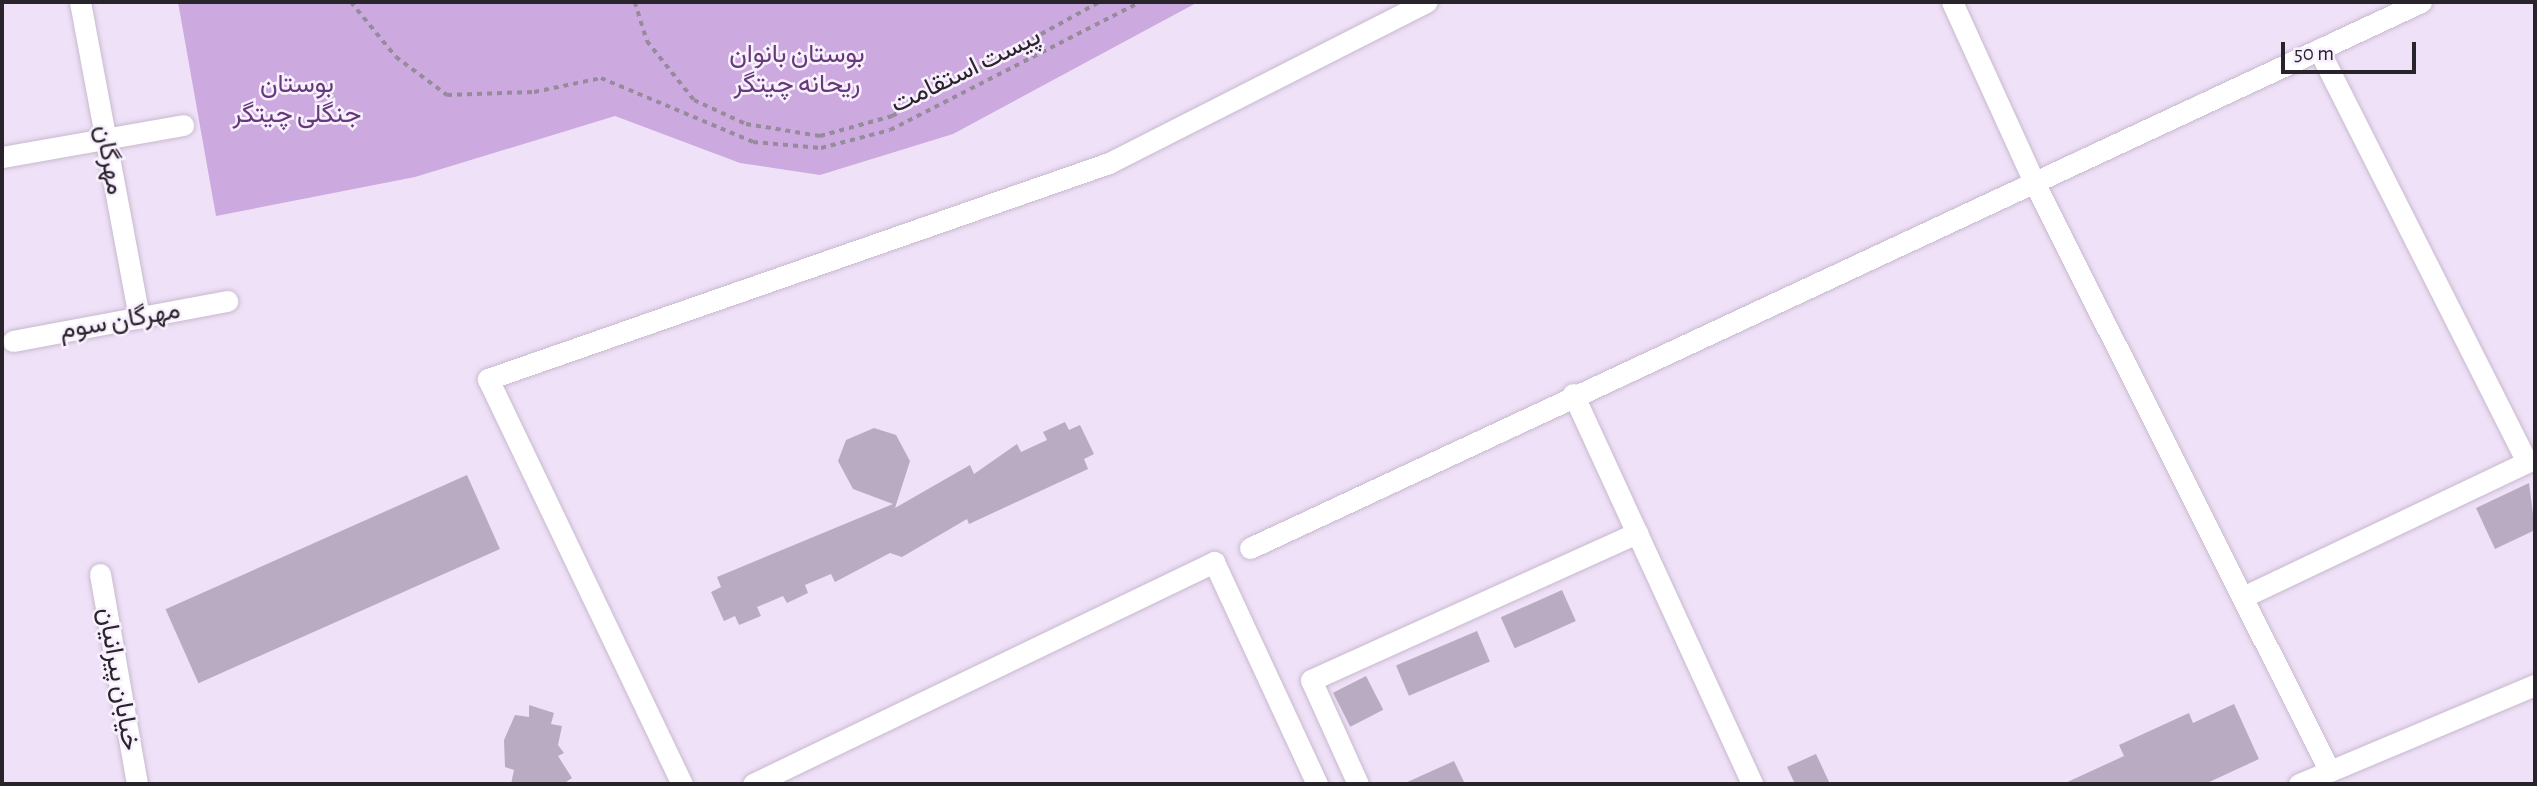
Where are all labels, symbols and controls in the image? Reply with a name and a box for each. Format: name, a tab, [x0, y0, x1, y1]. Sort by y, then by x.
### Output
street label: پیست استقامت	[886, 21, 1046, 121]
scale bar	[2285, 28, 2420, 72]
park label: بوستان بانوان ریحانه چیتگر	[729, 39, 865, 100]
text: 50 m	[2294, 43, 2334, 64]
park label: بوستان جنگلی چیتگر	[232, 69, 362, 130]
street label: مهرگان	[88, 123, 130, 197]
street label: مهرگان سوم	[57, 295, 183, 347]
street label: خیابان پیرانیان	[90, 605, 146, 753]

